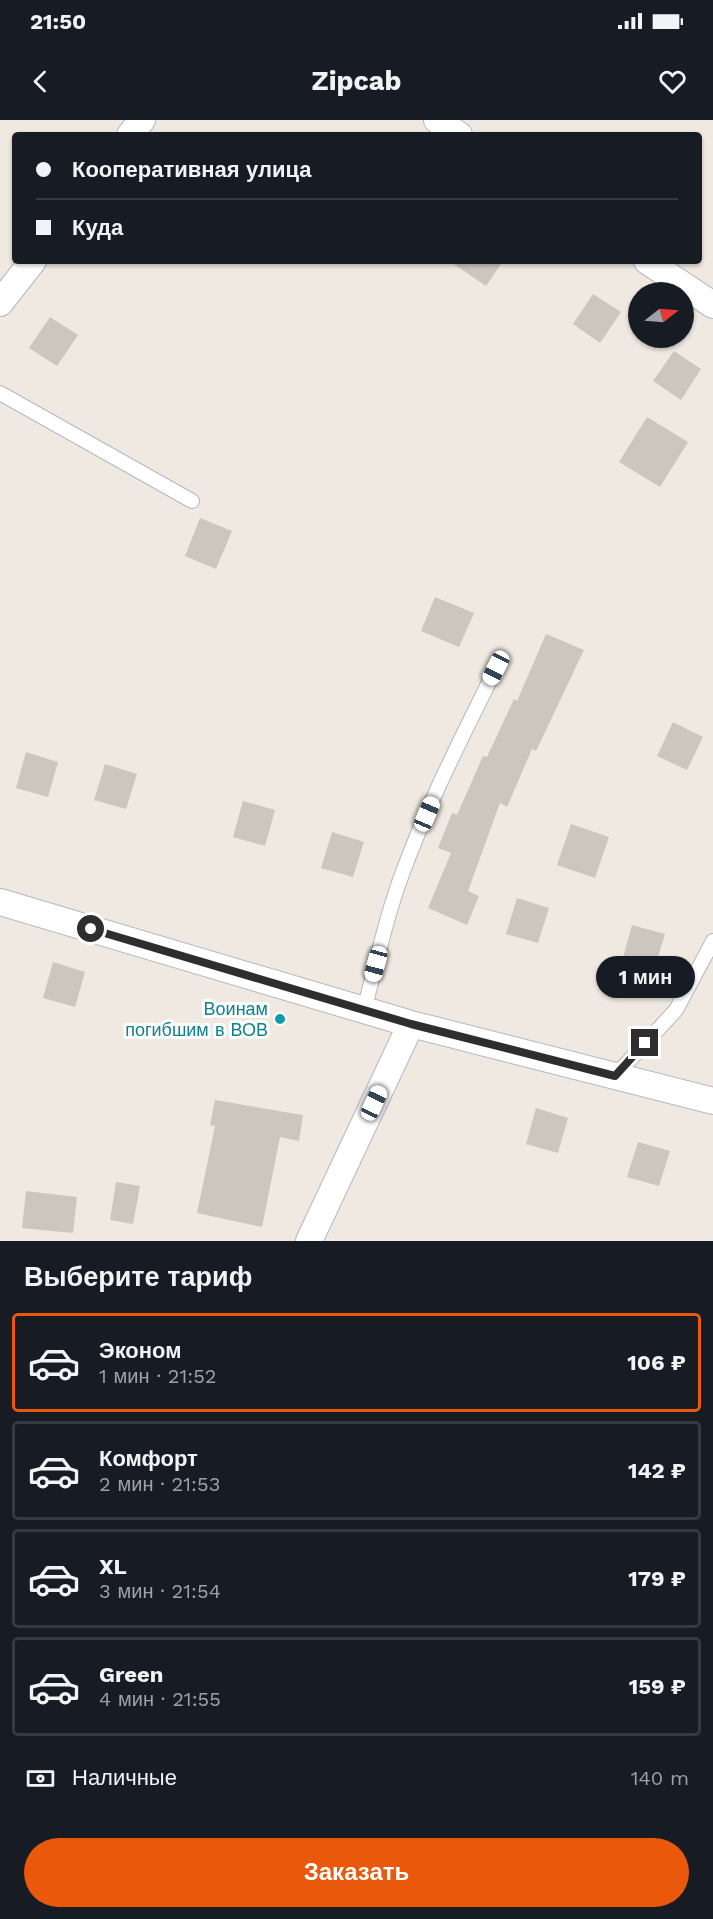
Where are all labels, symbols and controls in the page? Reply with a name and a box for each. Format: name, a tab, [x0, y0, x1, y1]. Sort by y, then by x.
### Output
text: 21:50	[30, 9, 86, 34]
icon: back	[24, 65, 57, 98]
text: Zipcab	[312, 65, 401, 97]
icon: heart	[656, 65, 689, 98]
text: Кооперативная улица	[72, 157, 311, 182]
text: Куда	[72, 215, 123, 240]
north arrow	[628, 282, 694, 348]
map controls	[628, 282, 694, 348]
car	[480, 648, 512, 688]
car	[412, 794, 442, 834]
route start	[77, 915, 104, 942]
car	[363, 944, 389, 984]
callout: 1 мин	[596, 956, 694, 998]
text: 1 мин	[619, 965, 672, 989]
place label: Воинам погибшим в ВОВ	[125, 998, 268, 1040]
marker: Воинам погибшим в ВОВ	[273, 1012, 287, 1026]
route end	[631, 1029, 658, 1056]
car	[358, 1083, 390, 1123]
text: Выберите тариф	[24, 1261, 252, 1293]
icon: car	[27, 1336, 81, 1390]
text: Эконом	[99, 1338, 182, 1363]
text: 106 ₽	[627, 1350, 686, 1375]
text: 1 мин · 21:52	[99, 1364, 216, 1388]
icon: car	[27, 1444, 81, 1498]
text: Комфорт	[99, 1446, 198, 1471]
text: 142 ₽	[628, 1458, 686, 1483]
text: 2 мин · 21:53	[99, 1472, 220, 1496]
icon: car	[27, 1552, 81, 1606]
text: XL	[99, 1554, 127, 1579]
text: 179 ₽	[628, 1566, 686, 1591]
text: 3 мин · 21:54	[99, 1579, 221, 1603]
icon: car	[27, 1660, 81, 1714]
text: Green	[99, 1662, 163, 1687]
text: 159 ₽	[629, 1674, 686, 1699]
text: 4 мин · 21:55	[99, 1687, 221, 1711]
icon: cash	[24, 1762, 57, 1795]
text: Наличные	[72, 1765, 177, 1790]
text: 140 m	[631, 1766, 689, 1790]
button: Заказать	[24, 1838, 689, 1907]

